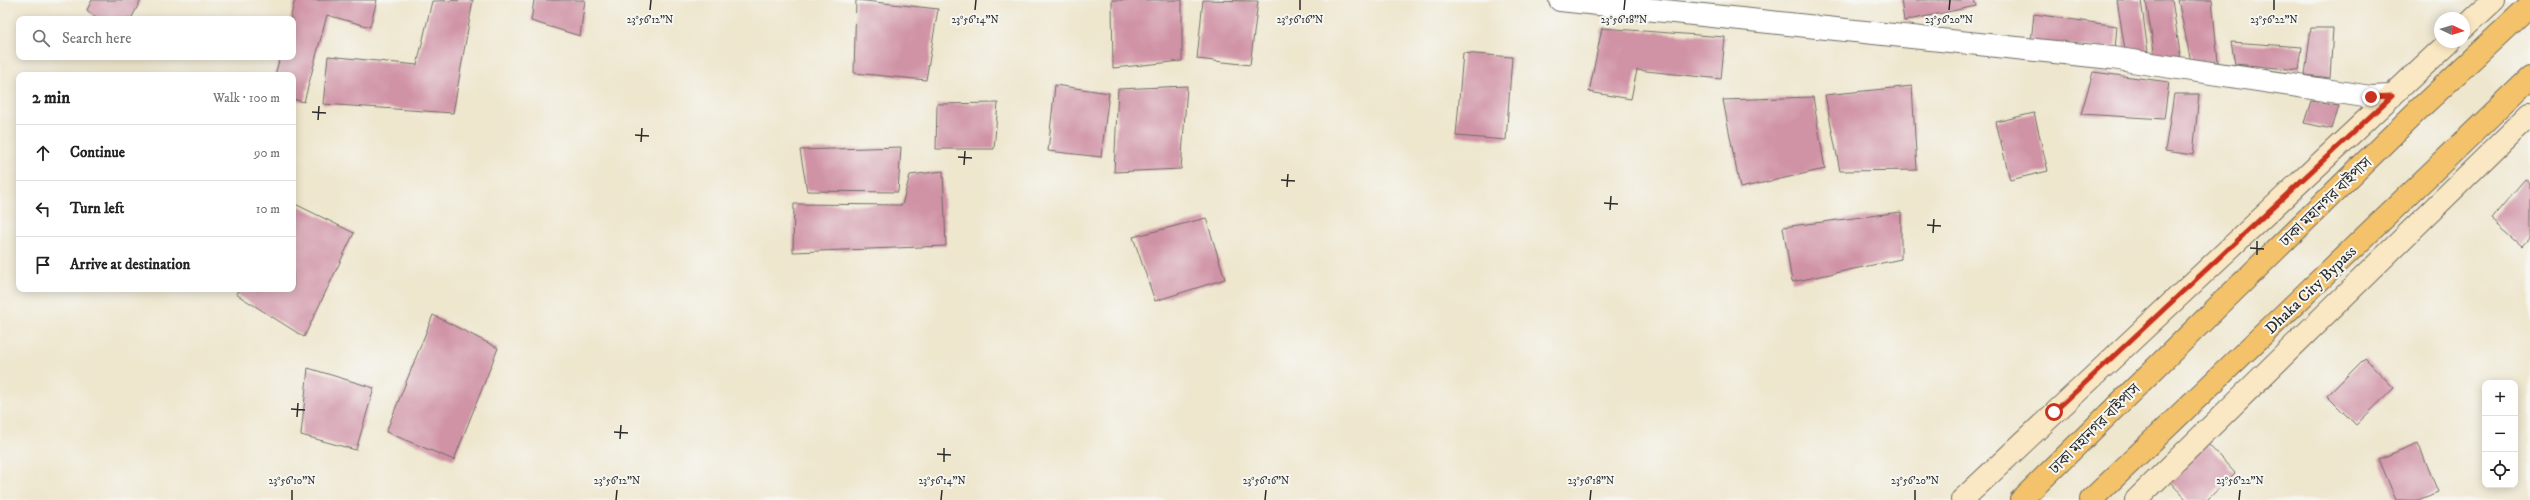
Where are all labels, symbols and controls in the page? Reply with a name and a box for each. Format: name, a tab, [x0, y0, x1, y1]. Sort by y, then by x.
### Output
north arrow	[2434, 12, 2470, 48]
text: 23°56'12"N	[627, 14, 673, 26]
text: 23°56'14"N	[951, 14, 999, 26]
text: 23°56'16"N	[1277, 14, 1323, 26]
text: 23°56'18"N	[1601, 14, 1647, 26]
text: 23°56'20"N	[1925, 14, 1973, 26]
text: 23°56'22"N	[2250, 14, 2298, 26]
search box	[16, 16, 296, 60]
icon: search	[30, 27, 52, 49]
text: Search here	[62, 29, 131, 48]
text: 2 min	[32, 87, 70, 109]
route end	[2362, 88, 2380, 106]
text: Walk · 100 m	[213, 90, 280, 106]
icon: ahead	[32, 142, 54, 164]
text: Continue	[70, 143, 125, 162]
text: 90 m	[254, 145, 280, 161]
street label: ঢাকা মহানগর বাইপাস	[2274, 151, 2377, 251]
icon: left	[32, 198, 54, 220]
text: Turn left	[70, 199, 124, 218]
text: 10 m	[256, 201, 280, 217]
street label: Dhaka City Bypass	[2261, 241, 2361, 338]
icon: arrive	[32, 254, 54, 276]
text: Arrive at destination	[70, 255, 190, 274]
street label: ঢাকা মহানগর বাইপাস	[2044, 377, 2145, 479]
map controls	[2482, 380, 2518, 488]
button: +	[2482, 380, 2518, 416]
route start	[2045, 403, 2063, 421]
button: −	[2482, 416, 2518, 452]
button: locate	[2482, 452, 2518, 488]
text: 23°56'10"N	[269, 475, 315, 487]
text: 23°56'12"N	[594, 475, 640, 487]
text: 23°56'14"N	[918, 475, 966, 487]
text: 23°56'16"N	[1243, 475, 1289, 487]
text: 23°56'18"N	[1568, 475, 1614, 487]
text: 23°56'20"N	[1891, 475, 1939, 487]
text: 23°56'22"N	[2216, 475, 2264, 487]

